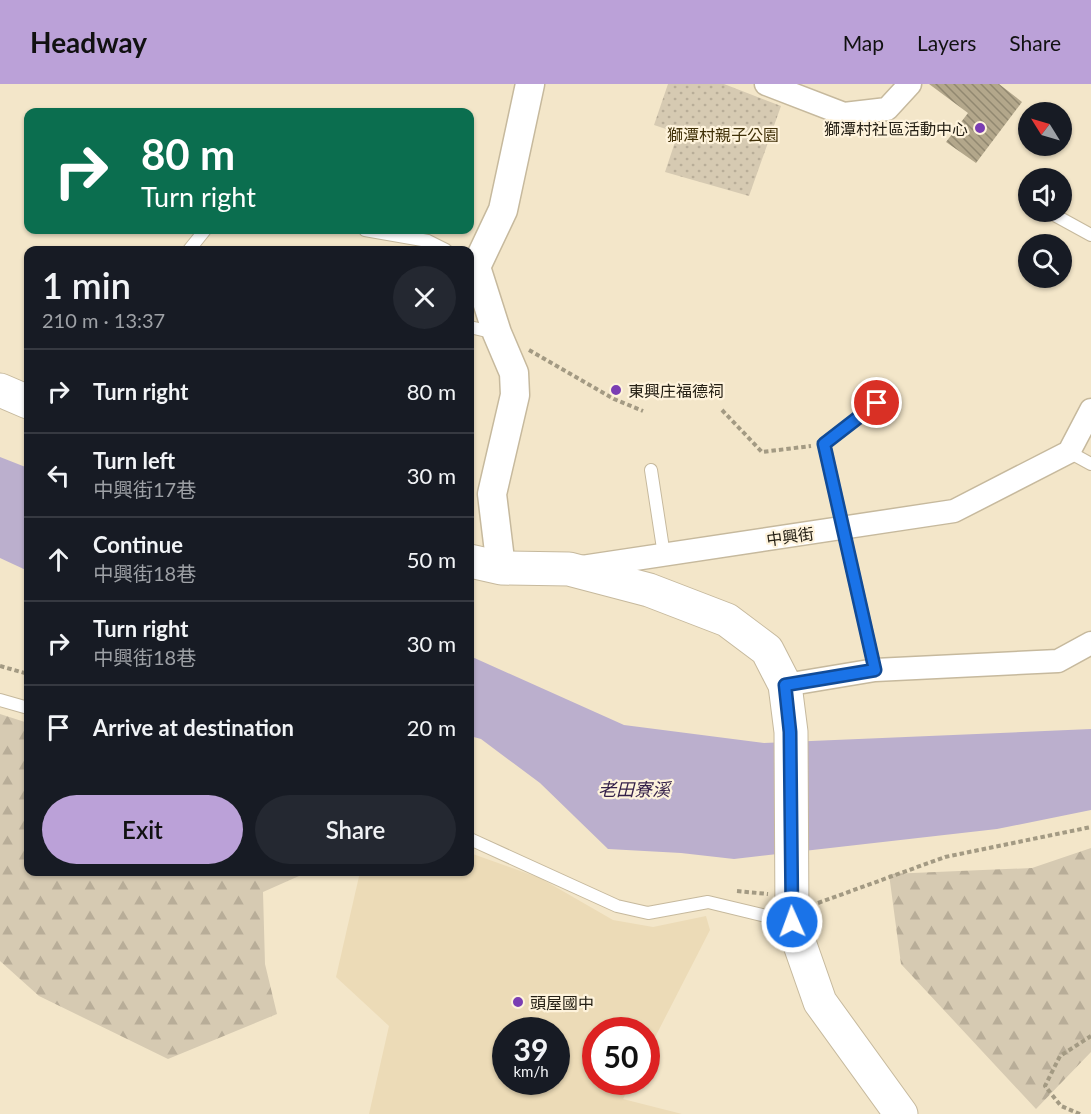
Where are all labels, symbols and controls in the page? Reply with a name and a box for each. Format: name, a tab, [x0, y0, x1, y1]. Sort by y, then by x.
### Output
text: Headway	[30, 25, 147, 59]
text: Map	[843, 30, 884, 55]
text: Layers	[917, 30, 976, 55]
text: Share	[1009, 30, 1061, 55]
north arrow	[1018, 102, 1072, 156]
map controls	[1018, 102, 1072, 288]
place label: 獅潭村社區活動中心	[824, 119, 968, 138]
marker: 獅潭村社區活動中心	[973, 121, 987, 135]
park label: 獅潭村親子公園	[667, 125, 779, 144]
text: 80 m	[141, 129, 235, 179]
icon: right	[42, 132, 120, 210]
button: sound	[1018, 168, 1072, 222]
text: Turn right	[141, 180, 256, 213]
button: search	[1018, 234, 1072, 288]
text: 1 min	[42, 263, 131, 307]
button: close	[393, 266, 456, 329]
text: 210 m · 13:37	[42, 308, 165, 332]
icon: right	[42, 375, 75, 408]
pin	[851, 377, 902, 428]
text: Turn right	[93, 378, 188, 405]
text: 80 m	[407, 378, 456, 405]
place label: 東興庄福德祠	[628, 381, 724, 400]
marker: 東興庄福德祠	[609, 383, 623, 397]
icon: arrive	[860, 386, 893, 419]
text: Turn left	[93, 447, 175, 474]
icon: left	[42, 459, 75, 492]
text: 30 m	[407, 462, 456, 489]
text: 中興街17巷	[93, 477, 196, 501]
street label: 中興街	[765, 523, 815, 549]
text: Continue	[93, 531, 183, 558]
icon: ahead	[42, 543, 75, 576]
text: 50 m	[407, 546, 456, 573]
text: 中興街18巷	[93, 561, 196, 585]
text: Turn right	[93, 615, 188, 642]
icon: right	[42, 627, 75, 660]
text: 30 m	[407, 630, 456, 657]
text: 中興街18巷	[93, 645, 196, 669]
icon: arrive	[42, 711, 75, 744]
text: Arrive at destination	[93, 714, 294, 741]
text: 20 m	[407, 714, 456, 741]
water label: 老田寮溪	[598, 778, 673, 800]
button: Exit	[42, 795, 243, 864]
button: Share	[255, 795, 456, 864]
position arrow	[760, 890, 824, 954]
place label: 頭屋國中	[530, 993, 594, 1012]
marker: 頭屋國中	[511, 995, 525, 1009]
speed limit sign: 50	[582, 1017, 660, 1095]
text: 39	[514, 1031, 548, 1067]
text: km/h	[513, 1062, 549, 1080]

